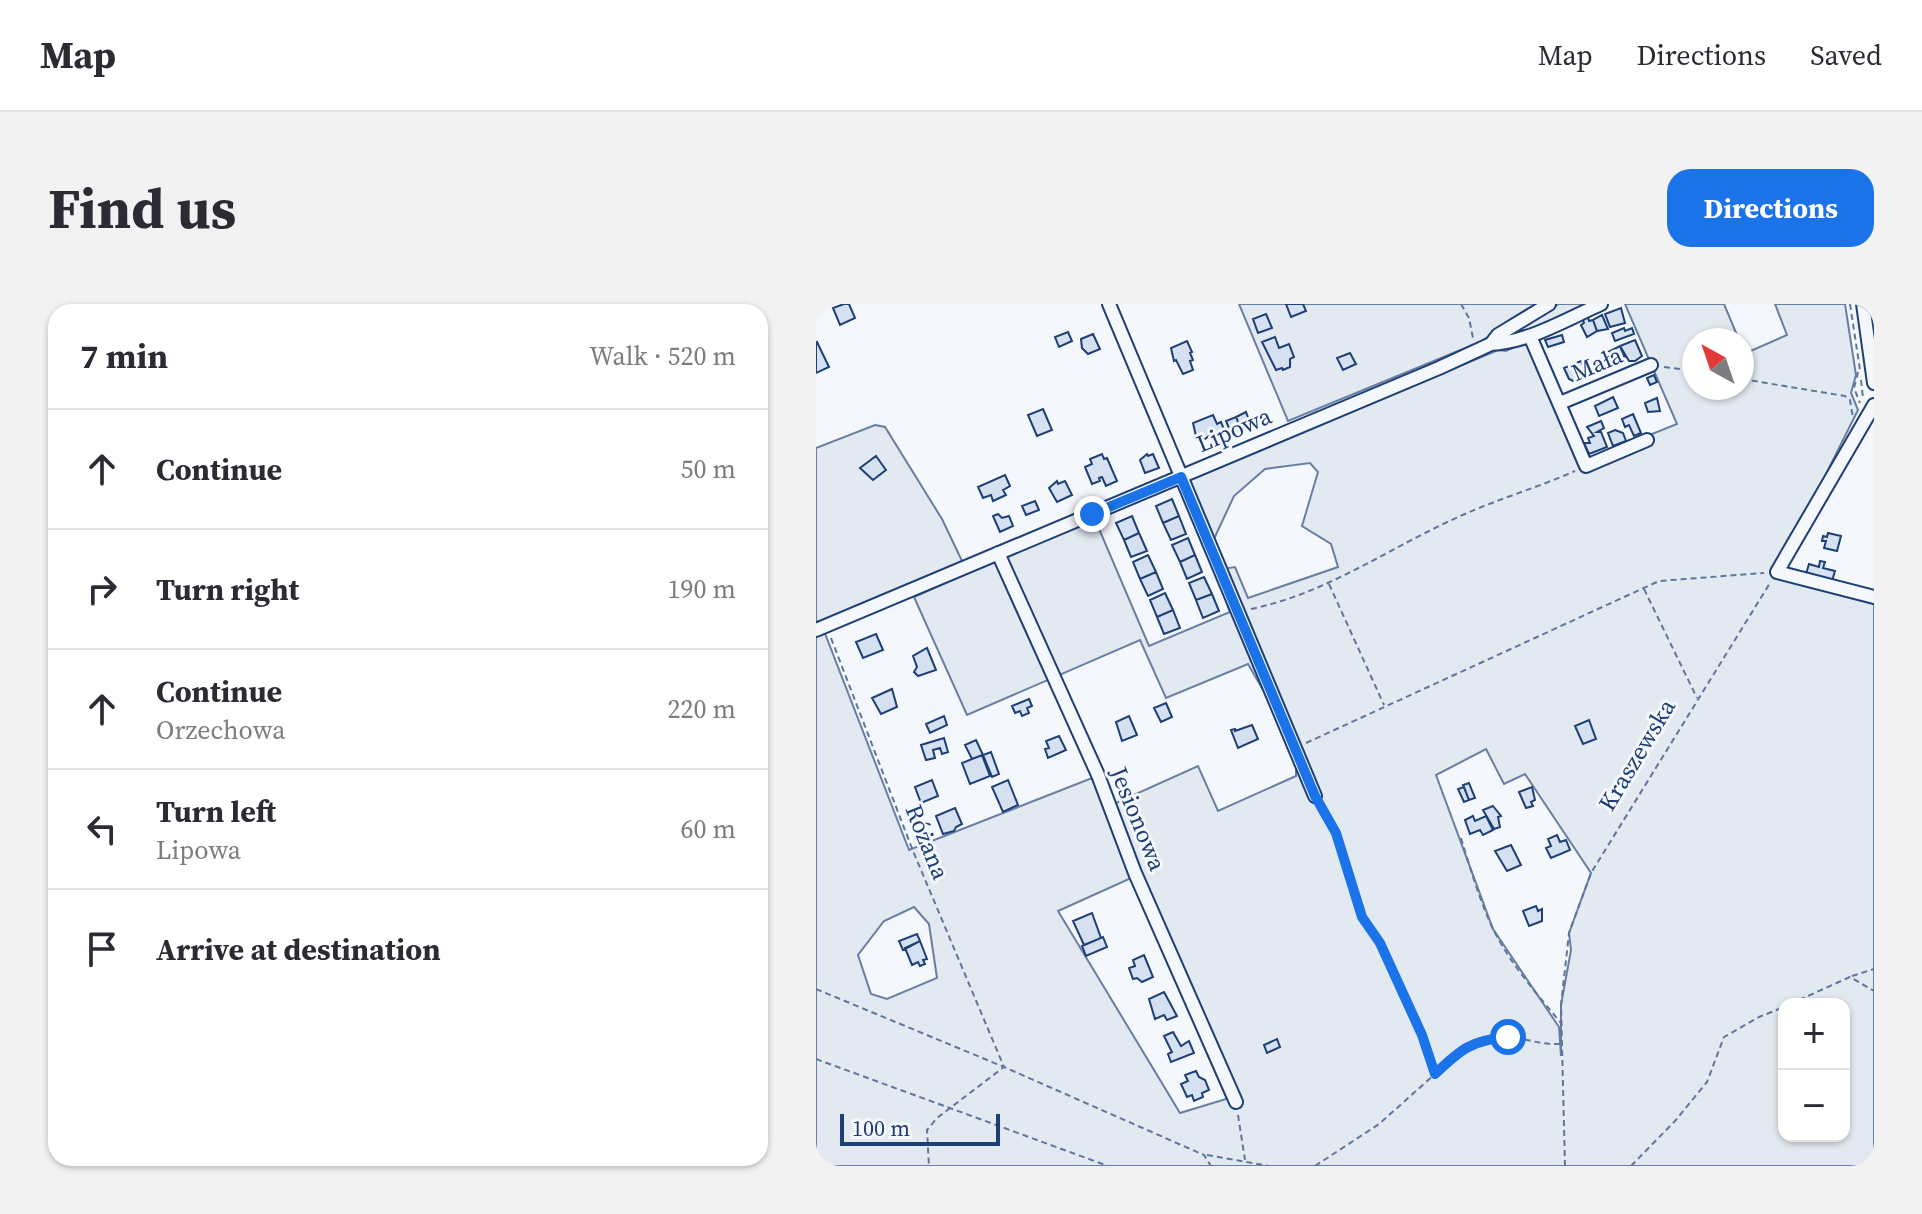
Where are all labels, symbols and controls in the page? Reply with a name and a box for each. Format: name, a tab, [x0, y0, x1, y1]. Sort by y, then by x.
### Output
text: Map	[40, 29, 116, 81]
text: Map	[1538, 36, 1593, 74]
text: Directions	[1637, 36, 1766, 74]
text: Saved	[1810, 36, 1882, 74]
button: Directions	[1667, 169, 1874, 247]
text: Find us	[48, 170, 236, 247]
north arrow	[1682, 328, 1754, 400]
text: 7 min	[80, 333, 168, 379]
text: Walk · 520 m	[589, 338, 736, 374]
street label: Mała	[1566, 338, 1628, 389]
street label: Lipowa	[1191, 399, 1277, 460]
icon: ahead	[80, 447, 124, 491]
text: Continue	[156, 449, 282, 490]
text: 50 m	[681, 451, 736, 487]
route end	[1074, 496, 1110, 532]
icon: right	[80, 567, 124, 611]
text: Turn right	[156, 569, 299, 610]
text: 190 m	[668, 571, 736, 607]
text: Continue	[156, 671, 282, 712]
icon: ahead	[80, 687, 124, 731]
text: 220 m	[668, 691, 736, 727]
street label: Kraszewska	[1590, 692, 1683, 817]
text: Orzechowa	[156, 712, 285, 748]
street label: Jesionowa	[1102, 761, 1175, 876]
text: Turn left	[156, 791, 276, 832]
street label: Różana	[897, 799, 958, 885]
icon: left	[80, 807, 124, 851]
text: 60 m	[681, 811, 736, 847]
text: Lipowa	[156, 832, 241, 868]
icon: arrive	[80, 927, 124, 971]
text: Arrive at destination	[156, 929, 441, 970]
map controls	[1778, 998, 1850, 1142]
button: +	[1778, 998, 1850, 1070]
route start	[1490, 1019, 1526, 1055]
button: −	[1778, 1070, 1850, 1142]
scale bar	[840, 1110, 1000, 1146]
text: 100 m	[852, 1113, 910, 1143]

